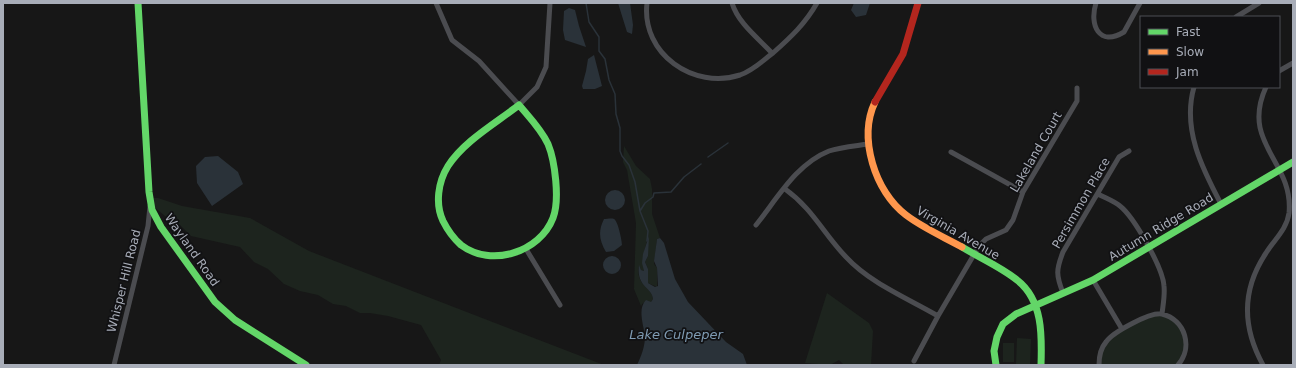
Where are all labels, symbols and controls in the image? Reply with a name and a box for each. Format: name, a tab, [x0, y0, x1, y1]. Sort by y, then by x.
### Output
legend	[1140, 16, 1280, 88]
text: Fast	[1176, 25, 1200, 39]
text: Slow	[1176, 45, 1204, 59]
text: Jam	[1175, 65, 1199, 79]
street label: Lakeland Court	[1007, 109, 1065, 195]
street label: Persimmon Place	[1049, 155, 1113, 251]
street label: Autumn Ridge Road	[1106, 190, 1216, 264]
street label: Virginia Avenue	[914, 204, 1002, 262]
street label: Wayland Road	[162, 211, 222, 289]
street label: Whisper Hill Road	[104, 228, 144, 334]
water label: Lake Culpeper	[629, 327, 724, 342]

